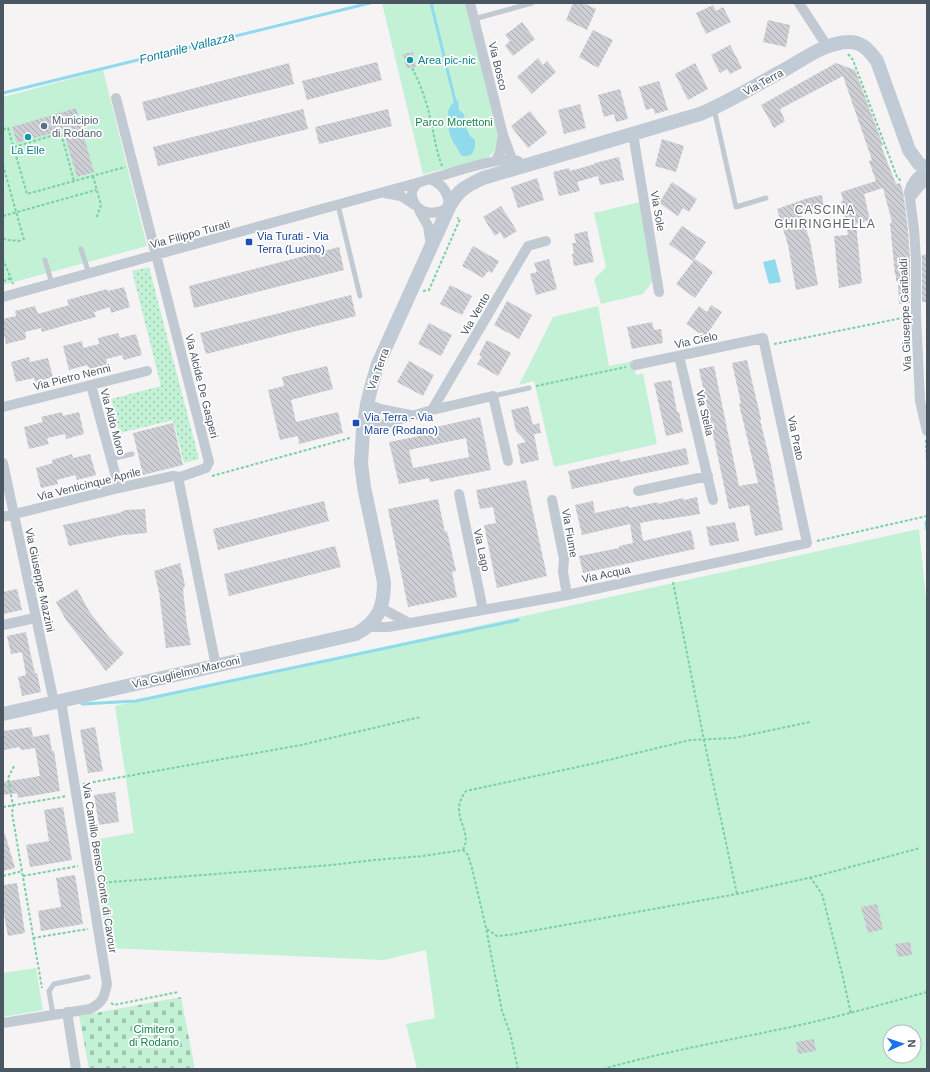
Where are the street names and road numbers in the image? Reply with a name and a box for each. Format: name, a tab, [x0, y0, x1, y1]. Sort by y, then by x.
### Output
street label: Via Bosco	[486, 41, 510, 91]
street label: Via Terra	[741, 66, 786, 98]
street label: Via Sole	[649, 190, 667, 232]
street label: Via Filippo Turati	[149, 218, 231, 250]
street label: Via Giuseppe Garibaldi	[897, 258, 913, 372]
street label: Via Vento	[458, 291, 492, 337]
street label: Via Cielo	[673, 330, 719, 350]
street label: Via Alcide De Gasperi	[183, 333, 221, 439]
street label: Via Terra	[365, 346, 391, 392]
street label: Via Pietro Nenni	[32, 362, 112, 392]
street label: Via Aldo Moro	[98, 387, 128, 457]
street label: Via Stella	[694, 389, 716, 438]
street label: Via Prato	[785, 415, 807, 461]
street label: Via Venticinque Aprile	[36, 465, 142, 503]
street label: Via Fiume	[560, 508, 580, 558]
street label: Via Giuseppe Mazzini	[23, 527, 57, 633]
street label: Via Lago	[472, 528, 492, 572]
street label: Via Acqua	[581, 563, 632, 585]
street label: Via Guglielmo Marconi	[131, 654, 241, 690]
street label: Via Camillo Benso Conte di Cavour	[81, 782, 119, 954]

